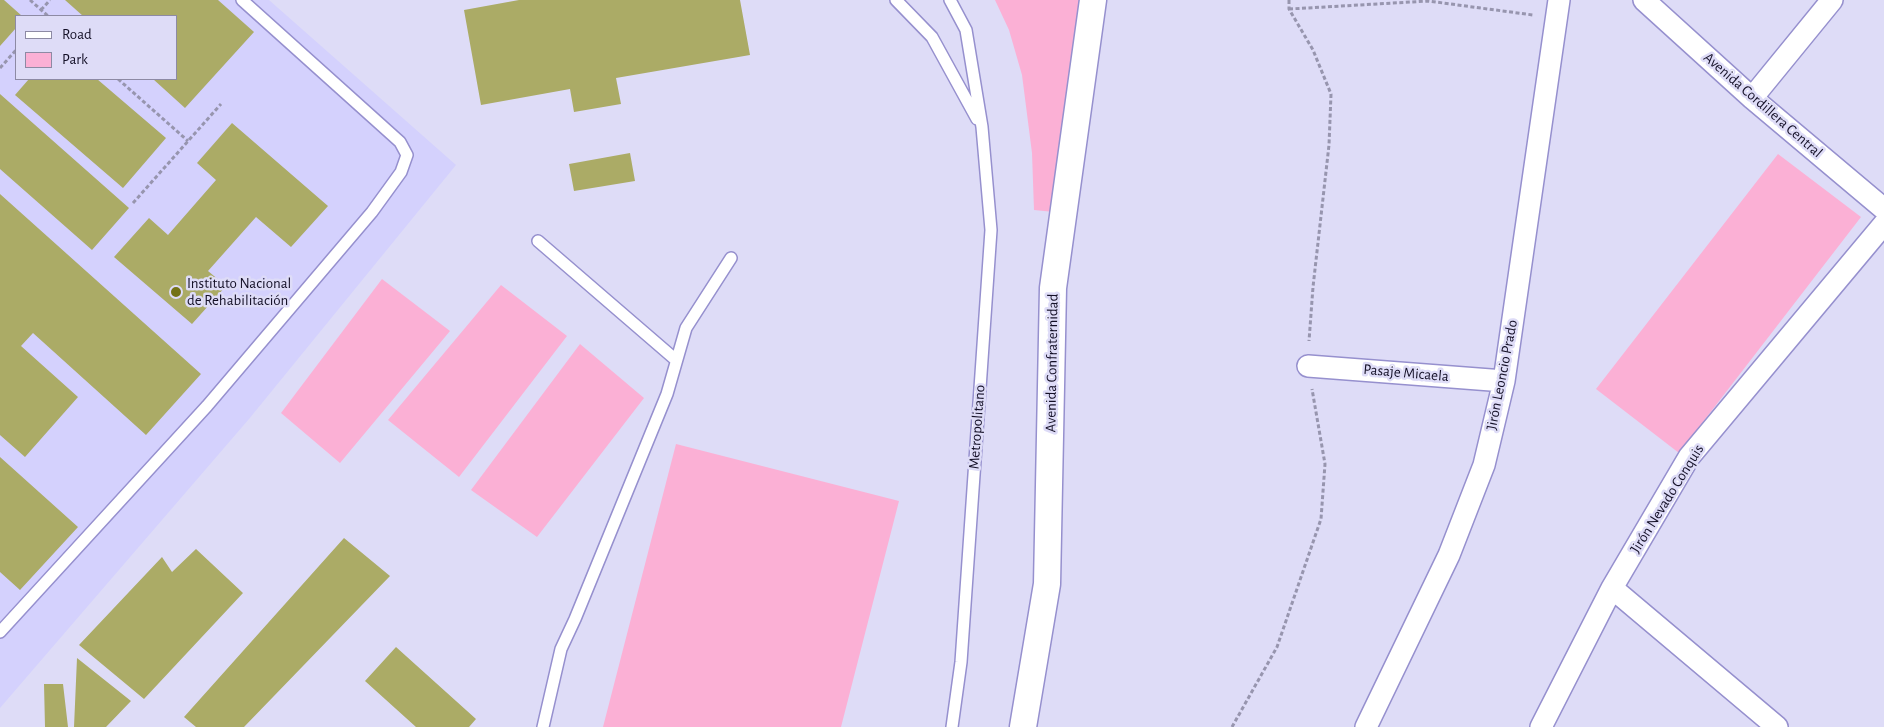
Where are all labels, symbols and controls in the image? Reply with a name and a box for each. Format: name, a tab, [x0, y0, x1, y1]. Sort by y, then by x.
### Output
legend	[15, 15, 178, 80]
text: Road	[62, 27, 92, 42]
street label: Avenida Cordillera Central	[1700, 48, 1826, 162]
text: Park	[62, 52, 88, 67]
place label: Instituto Nacional de Rehabilitación	[187, 274, 291, 309]
marker: Instituto Nacional de Rehabilitación	[169, 285, 183, 299]
street label: Avenida Confraternidad	[1042, 294, 1062, 432]
street label: Jirón Leoncio Prado	[1482, 318, 1522, 432]
street label: Pasaje Micaela	[1363, 360, 1449, 386]
street label: Metropolitano	[965, 384, 989, 470]
street label: Jirón Nevado Conquis	[1626, 441, 1708, 557]

